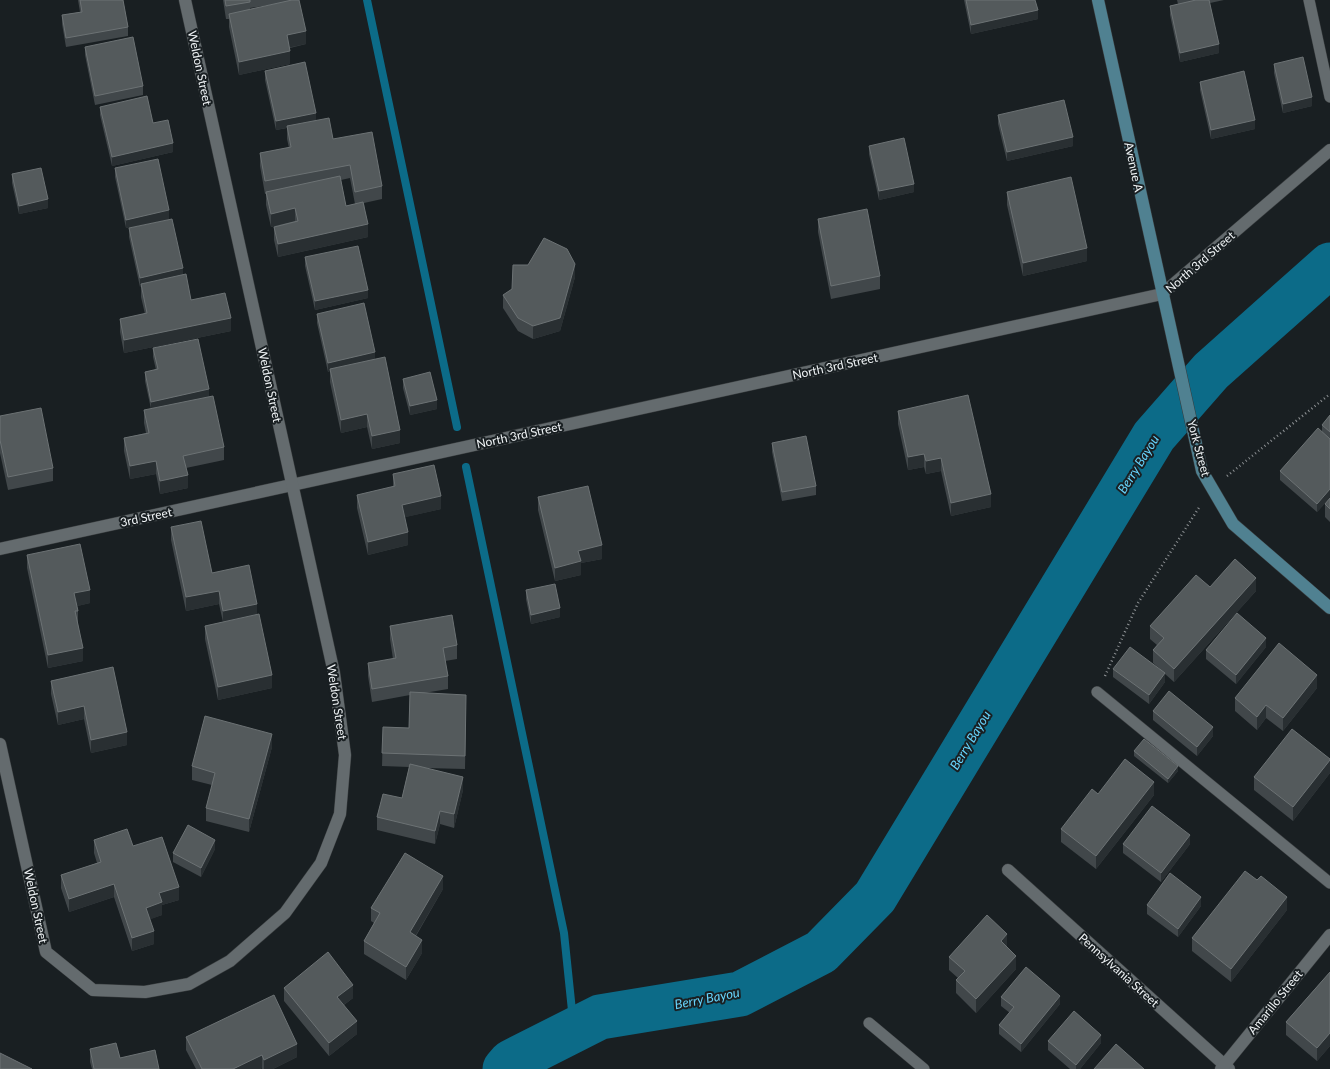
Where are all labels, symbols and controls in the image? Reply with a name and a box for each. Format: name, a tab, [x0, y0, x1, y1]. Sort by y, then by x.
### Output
street label: Weldon Street	[185, 29, 215, 107]
street label: Avenue A	[1121, 141, 1147, 194]
street label: North 3rd Street	[1162, 227, 1238, 296]
street label: Weldon Street	[255, 346, 285, 424]
street label: North 3rd Street	[791, 350, 880, 382]
street label: York Street	[1184, 418, 1214, 479]
street label: North 3rd Street	[475, 419, 564, 451]
water label: Berry Bayou	[1114, 432, 1162, 496]
street label: 3rd Street	[119, 504, 174, 530]
street label: Weldon Street	[324, 663, 350, 741]
water label: Berry Bayou	[946, 708, 994, 772]
street label: Weldon Street	[21, 867, 51, 945]
street label: Pennsylvania Street	[1076, 930, 1163, 1010]
street label: Amarillo Street	[1245, 966, 1306, 1037]
water label: Berry Bayou	[673, 984, 741, 1012]

